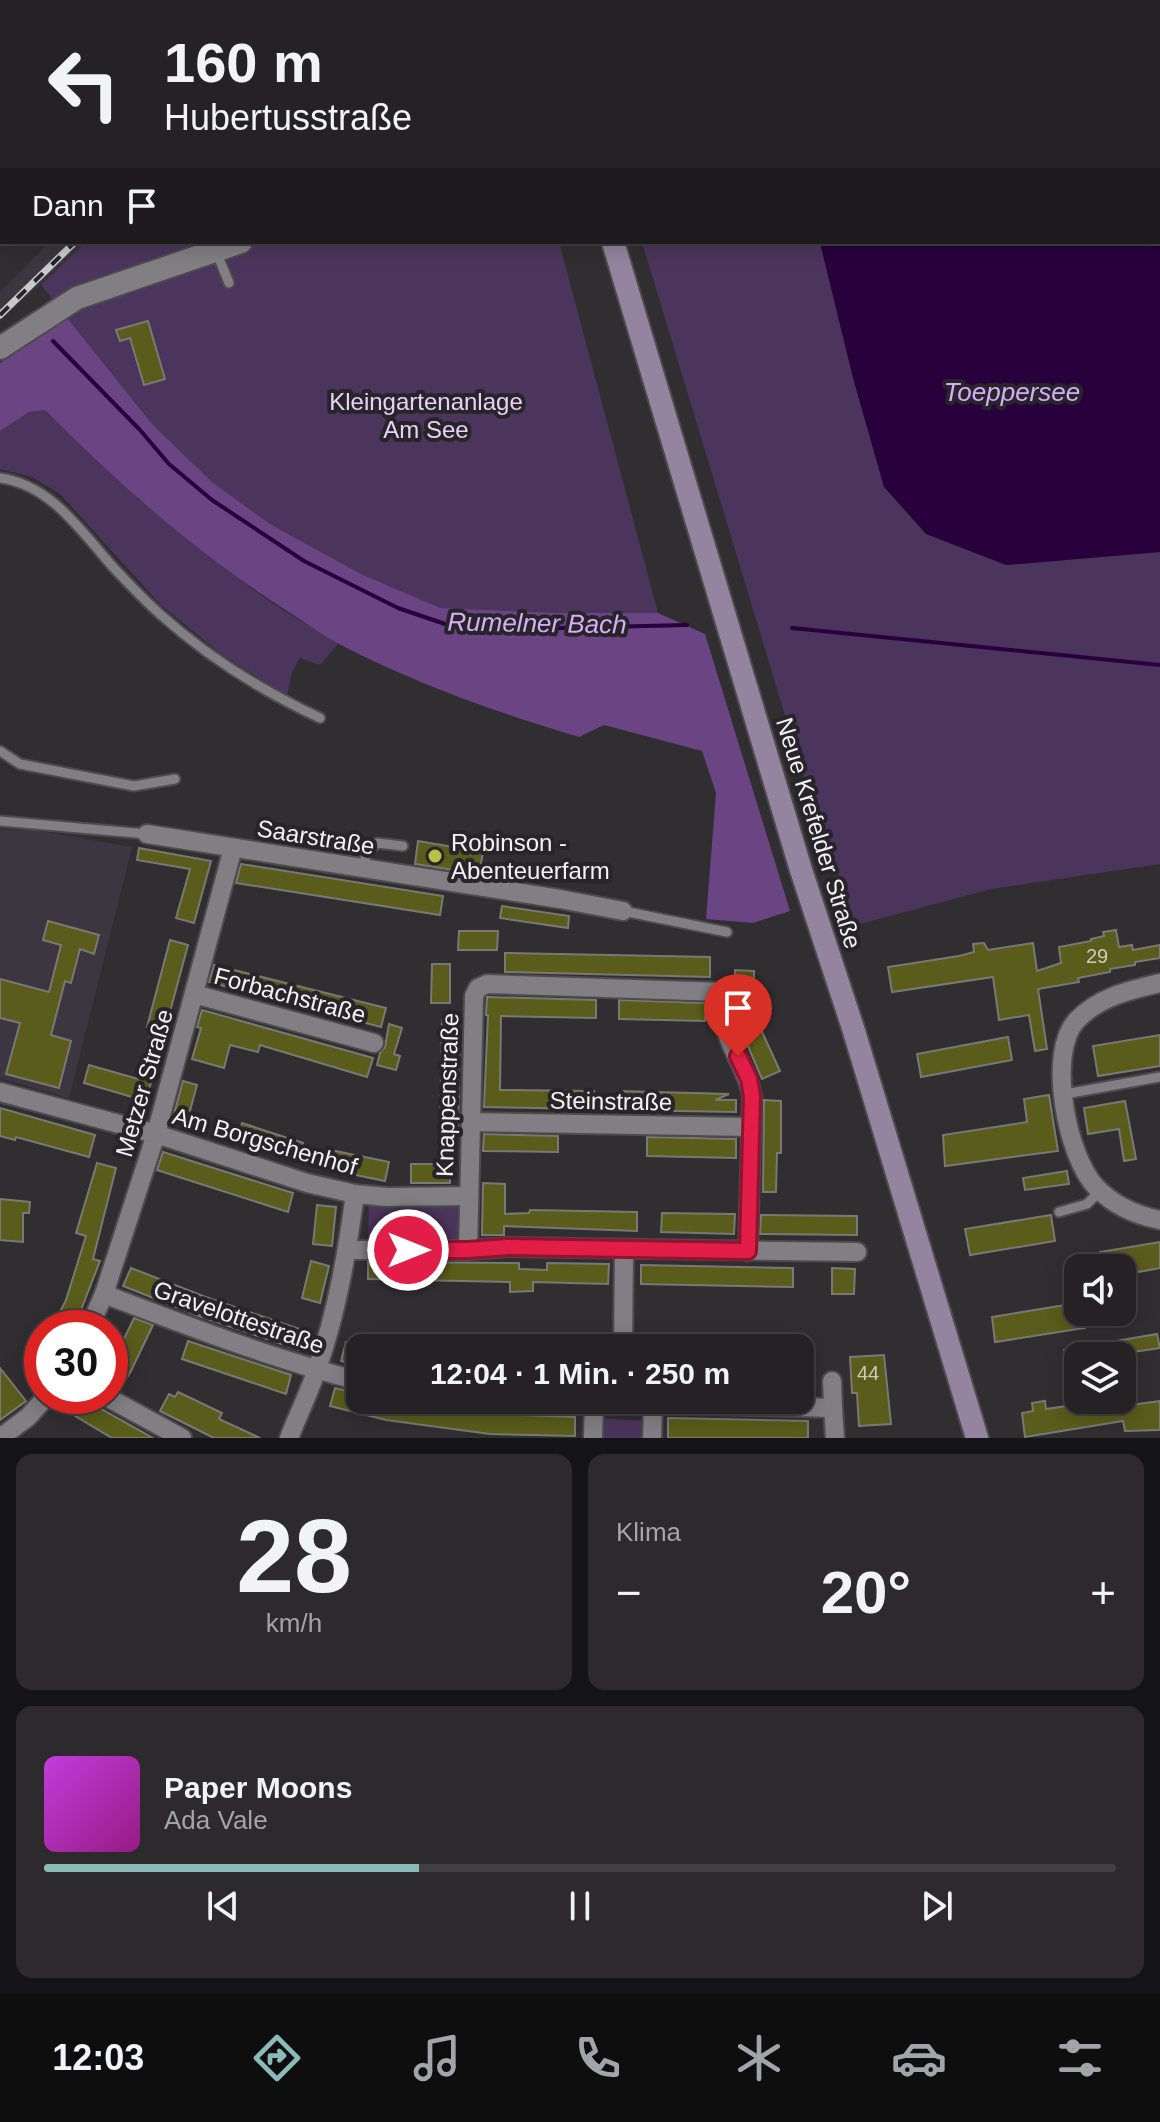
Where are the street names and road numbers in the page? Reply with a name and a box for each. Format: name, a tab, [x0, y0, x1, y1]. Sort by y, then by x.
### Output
street label: Neue Krefelder Straße	[771, 714, 867, 952]
street label: Saarstraße	[255, 814, 377, 860]
street label: Forbachstraße	[211, 962, 369, 1028]
street label: Metzer Straße	[110, 1006, 178, 1160]
street label: Knappenstraße	[431, 1013, 463, 1177]
street label: Steinstraße	[549, 1086, 673, 1116]
street label: Am Borgschenhof	[170, 1102, 361, 1180]
street label: Gravelottestraße	[150, 1275, 328, 1359]

